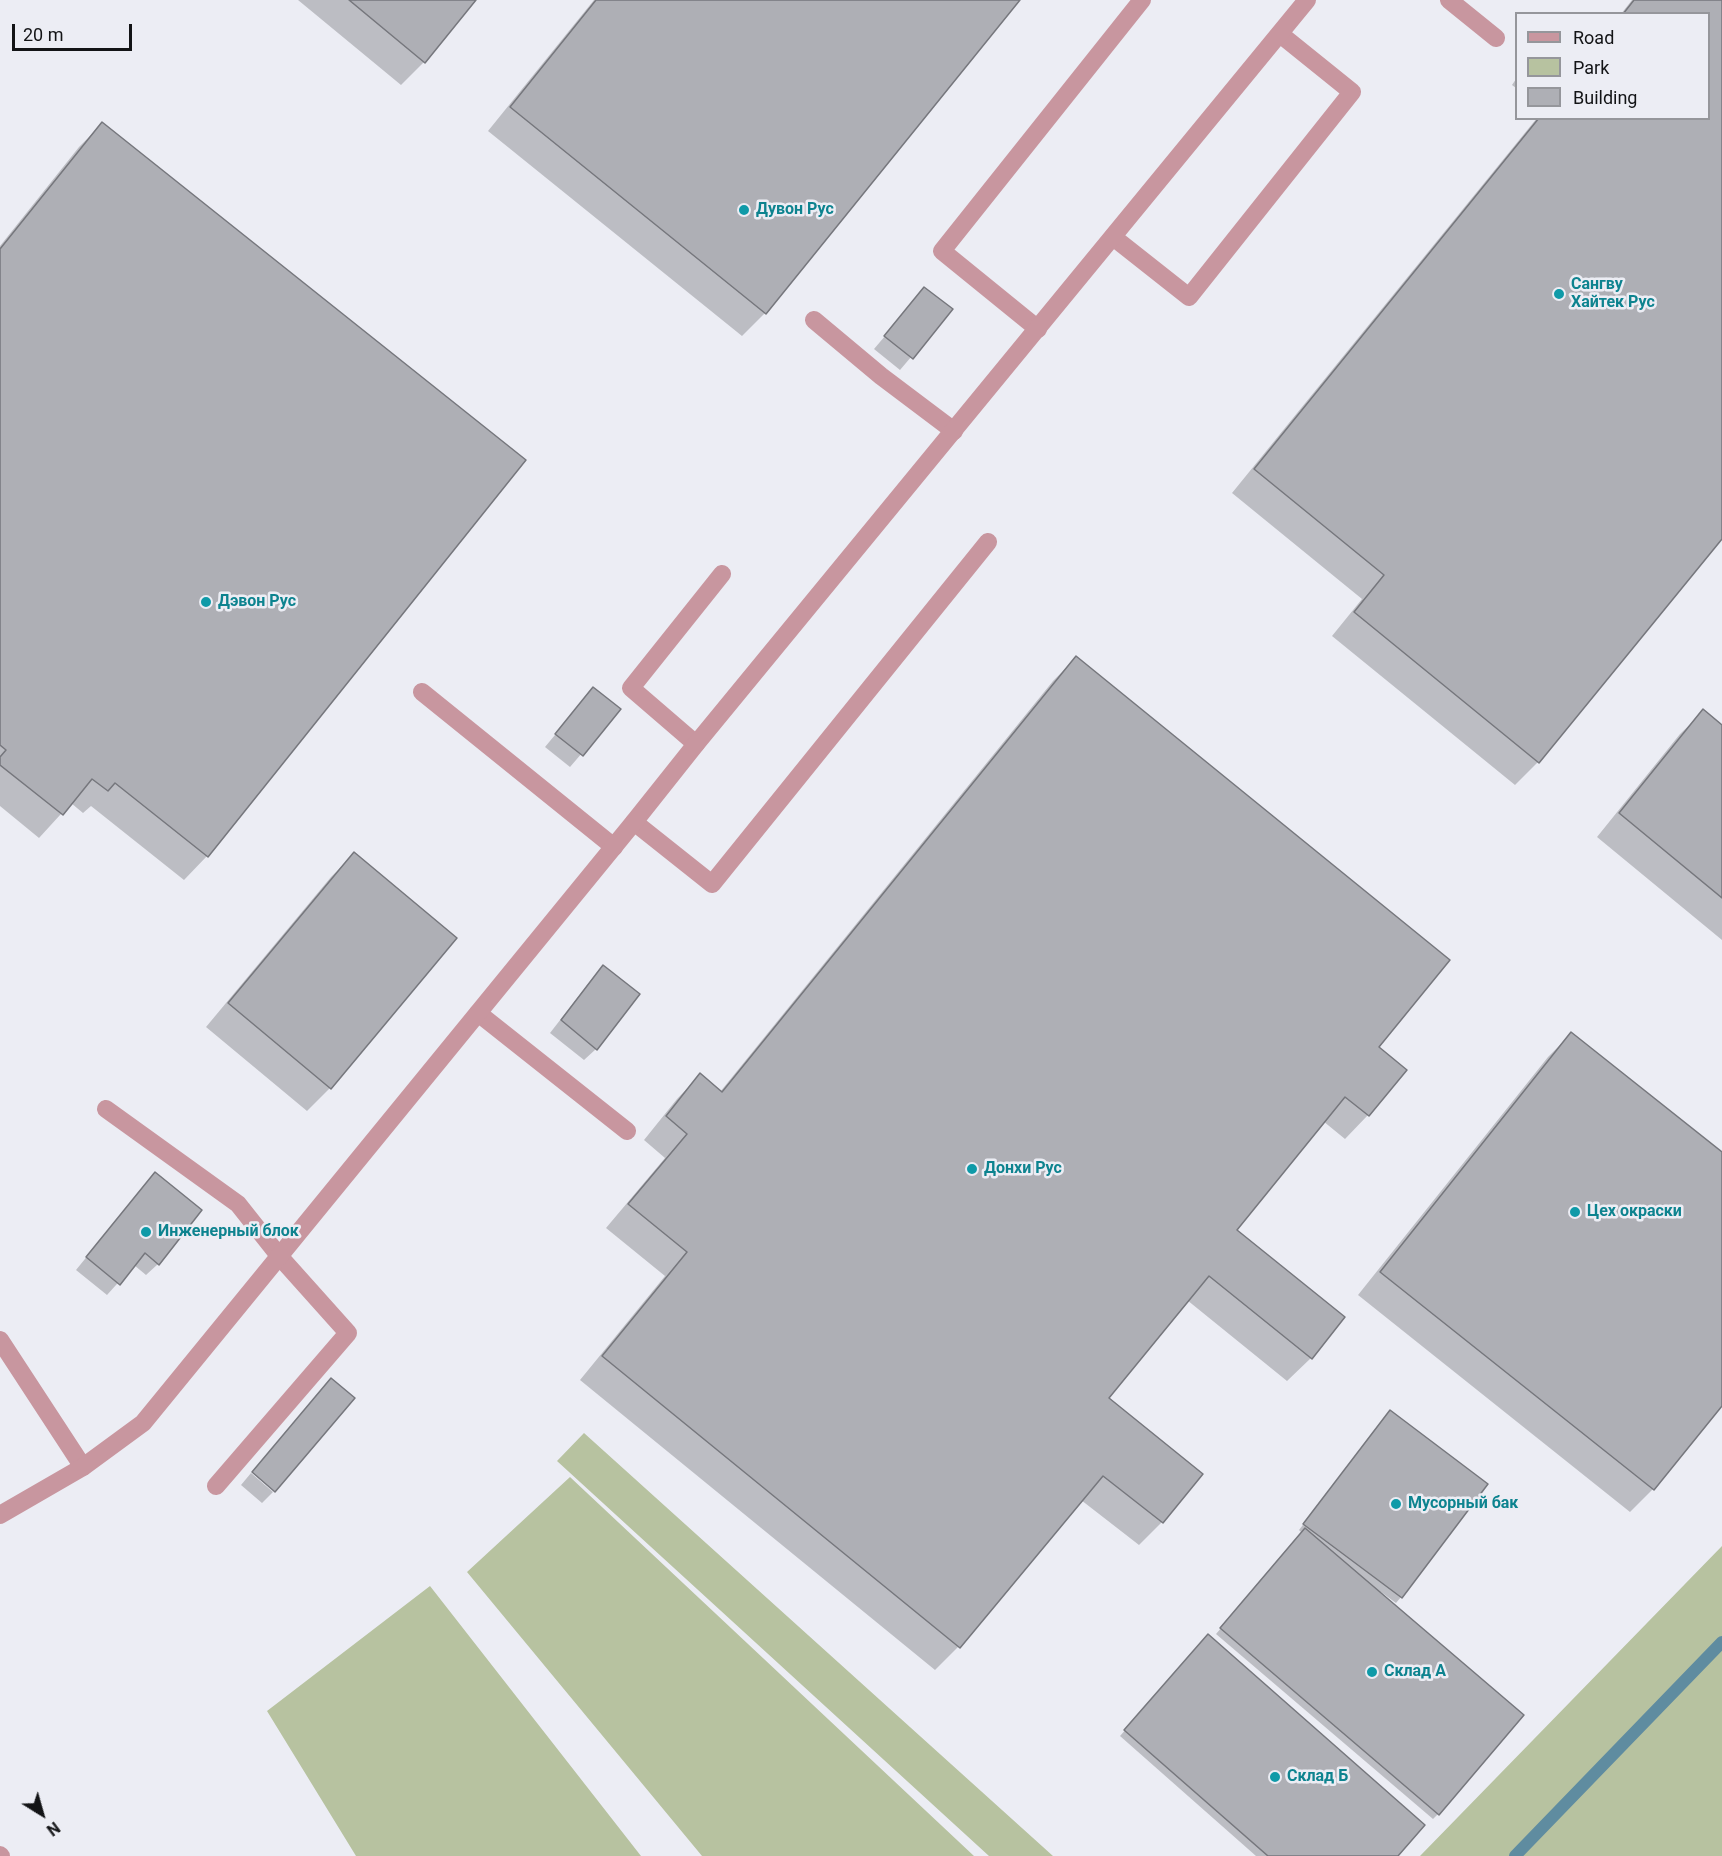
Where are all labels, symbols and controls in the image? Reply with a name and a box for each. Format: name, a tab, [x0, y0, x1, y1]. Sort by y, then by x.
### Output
scale bar	[15, 12, 135, 50]
legend	[1515, 12, 1710, 120]
text: 20 m	[23, 24, 63, 45]
text: Road	[1573, 27, 1614, 48]
text: Park	[1573, 57, 1609, 78]
text: Building	[1573, 87, 1637, 108]
place label: Дувон Рус	[756, 200, 834, 220]
marker: Дувон Рус	[737, 203, 751, 217]
place label: Сангву Хайтек Рус	[1571, 275, 1655, 313]
marker: Сангву Хайтек Рус	[1552, 287, 1566, 301]
place label: Дэвон Рус	[218, 592, 296, 612]
marker: Дэвон Рус	[199, 595, 213, 609]
place label: Донхи Рус	[984, 1159, 1062, 1179]
marker: Донхи Рус	[965, 1162, 979, 1176]
place label: Цех окраски	[1587, 1202, 1682, 1222]
marker: Цех окраски	[1568, 1205, 1582, 1219]
place label: Инженерный блок	[158, 1222, 299, 1242]
marker: Инженерный блок	[139, 1225, 153, 1239]
place label: Мусорный бак	[1408, 1494, 1518, 1514]
marker: Мусорный бак	[1389, 1497, 1403, 1511]
place label: Склад А	[1384, 1662, 1446, 1682]
marker: Склад А	[1365, 1665, 1379, 1679]
place label: Склад Б	[1287, 1767, 1348, 1787]
marker: Склад Б	[1268, 1770, 1282, 1784]
north arrow	[12, 1784, 72, 1844]
text: N	[43, 1818, 63, 1840]

